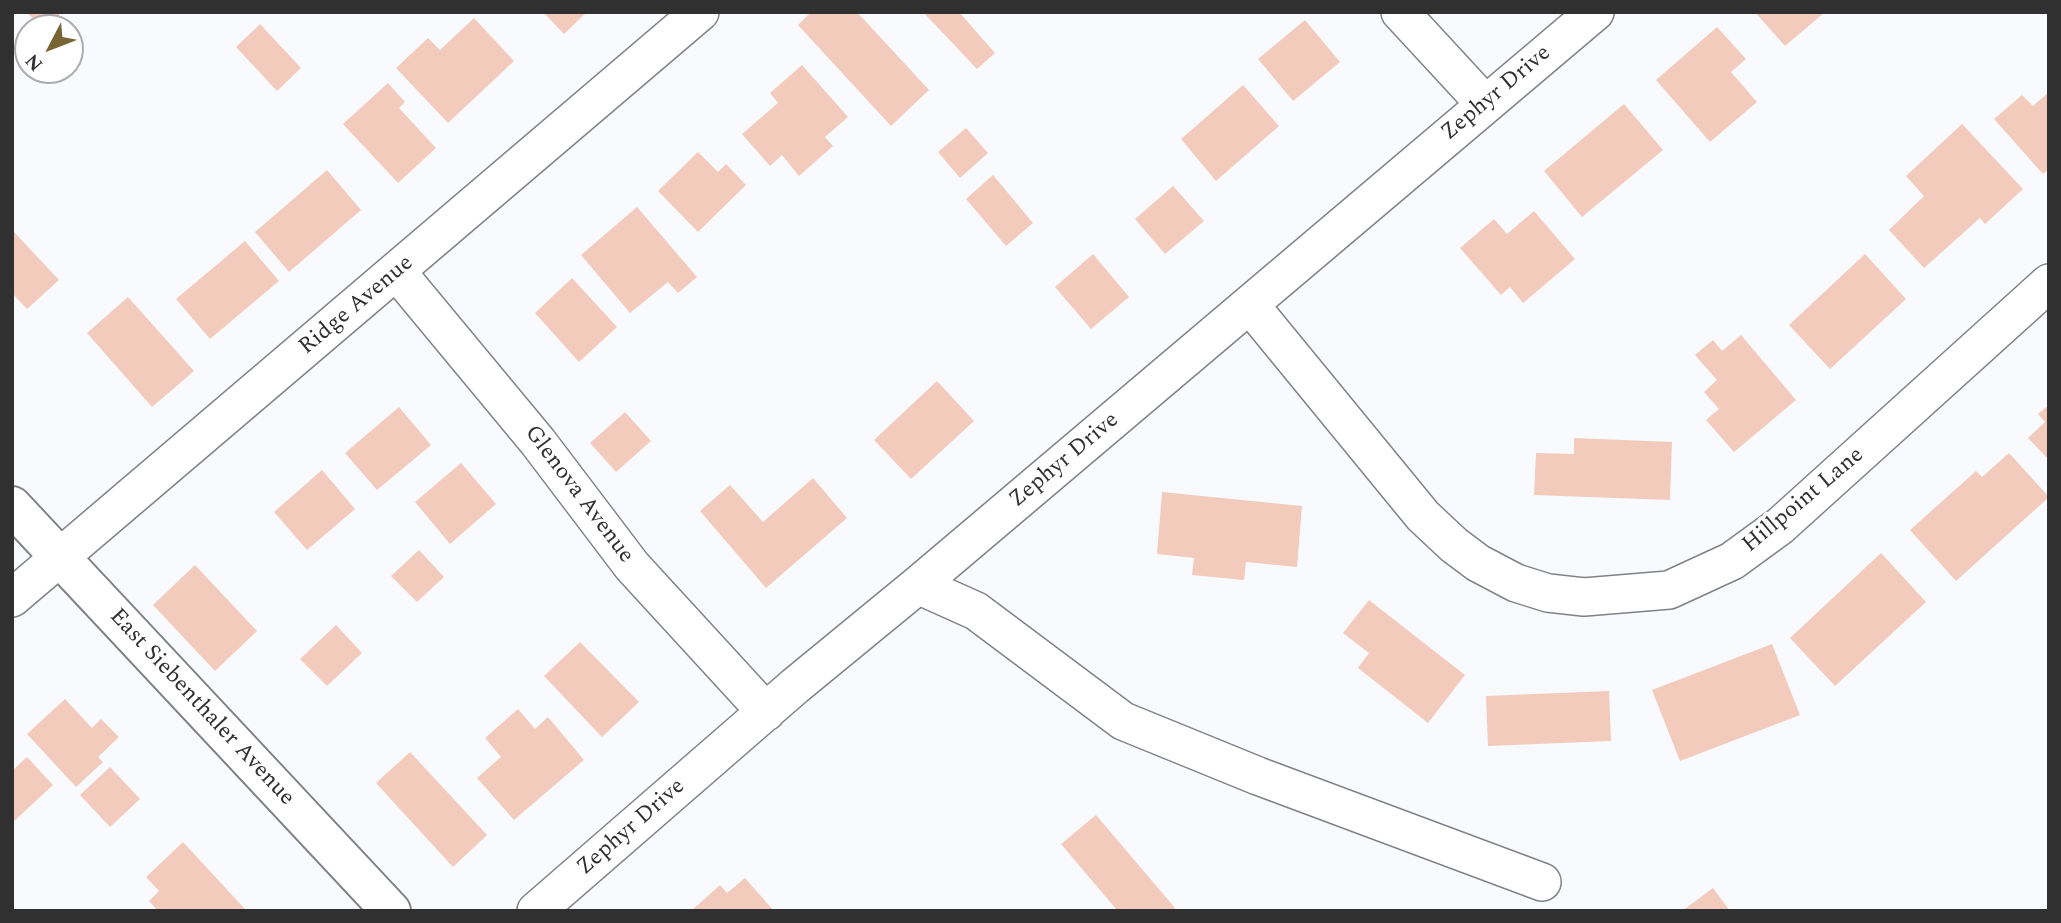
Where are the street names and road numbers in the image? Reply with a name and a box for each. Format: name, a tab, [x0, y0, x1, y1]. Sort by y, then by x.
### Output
street label: Zephyr Drive	[1437, 40, 1557, 148]
street label: Ridge Avenue	[294, 250, 420, 362]
street label: Zephyr Drive	[1005, 407, 1125, 515]
street label: Glenova Avenue	[517, 421, 639, 569]
street label: Hillpoint Lane	[1738, 442, 1870, 560]
street label: East Siebenthaler Avenue	[103, 604, 299, 812]
street label: Zephyr Drive	[572, 774, 692, 882]

